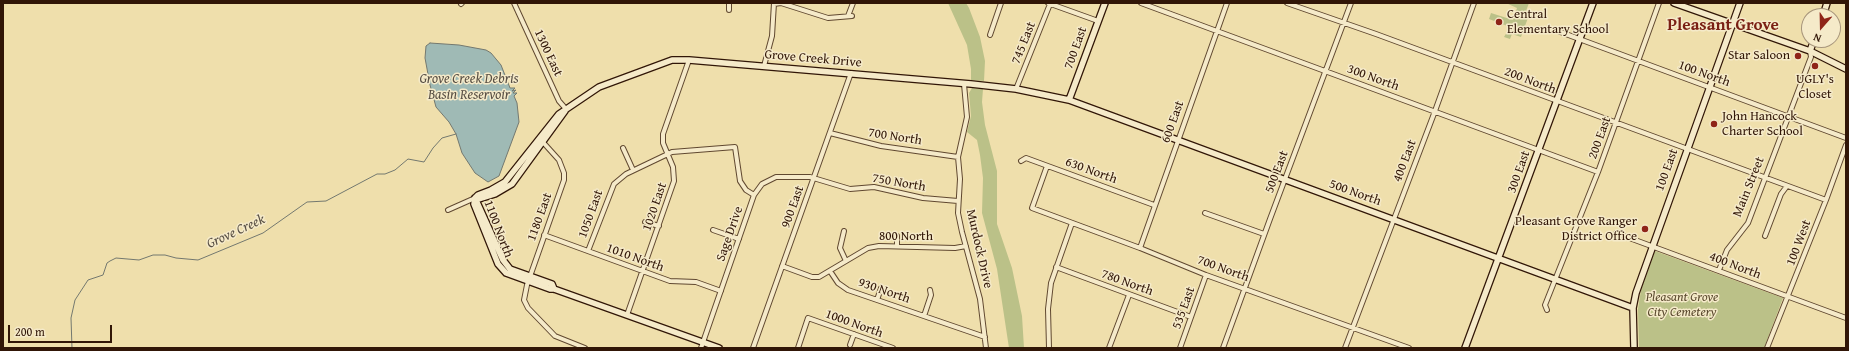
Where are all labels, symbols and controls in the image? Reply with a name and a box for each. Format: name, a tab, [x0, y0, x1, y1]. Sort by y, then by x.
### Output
place label: Central Elementary School	[1507, 7, 1609, 38]
north arrow	[1801, 8, 1841, 48]
district label: Pleasant Grove	[1667, 16, 1779, 36]
marker: Central Elementary School	[1494, 17, 1504, 27]
street label: 745 East	[1009, 20, 1039, 66]
street label: 700 East	[1061, 25, 1091, 71]
street label: 1300 East	[530, 27, 566, 79]
text: N	[1811, 30, 1823, 47]
street label: Grove Creek Drive	[764, 47, 862, 71]
place label: Star Saloon	[1728, 48, 1790, 64]
marker: Star Saloon	[1793, 51, 1803, 61]
street label: 100 North	[1676, 57, 1732, 91]
street label: 300 North	[1345, 61, 1401, 95]
marker: UGLY's Closet	[1810, 61, 1820, 71]
street label: 200 North	[1502, 64, 1558, 98]
water label: Grove Creek Debris Basin Reservoir	[419, 71, 519, 104]
place label: UGLY's Closet	[1796, 72, 1834, 103]
street label: 600 East	[1158, 99, 1188, 145]
place label: John Hancock Charter School	[1722, 109, 1803, 140]
street label: 200 East	[1585, 115, 1615, 161]
marker: John Hancock Charter School	[1709, 119, 1719, 129]
street label: 700 North	[867, 125, 923, 149]
street label: 400 East	[1390, 138, 1420, 184]
street label: 100 East	[1652, 147, 1682, 193]
street label: 500 East	[1262, 149, 1292, 195]
street label: 300 East	[1504, 149, 1534, 195]
street label: 630 North	[1063, 154, 1119, 188]
street label: Main Street	[1730, 155, 1768, 219]
street label: 750 North	[871, 171, 927, 195]
street label: 500 North	[1327, 176, 1383, 210]
street label: 1020 East	[639, 181, 671, 233]
street label: 900 East	[778, 184, 808, 230]
street label: 1050 East	[575, 188, 607, 240]
street label: 1180 East	[524, 191, 556, 243]
street label: 1100 North	[480, 198, 516, 260]
street label: Sage Drive	[713, 204, 747, 264]
street label: Murdock Drive	[962, 208, 996, 290]
water label: Grove Creek	[204, 211, 268, 253]
place label: Pleasant Grove Ranger District Office	[1515, 214, 1637, 245]
street label: 100 West	[1783, 218, 1815, 268]
marker: Pleasant Grove Ranger District Office	[1640, 224, 1650, 234]
street label: 800 North	[879, 229, 933, 245]
street label: 1010 North	[604, 240, 666, 276]
street label: 400 North	[1707, 249, 1763, 283]
street label: 700 North	[1195, 252, 1251, 286]
street label: 780 North	[1099, 266, 1155, 300]
street label: 930 North	[856, 275, 912, 307]
street label: 535 East	[1169, 285, 1199, 331]
park label: Pleasant Grove City Cemetery	[1646, 290, 1718, 321]
street label: 1000 North	[823, 306, 885, 342]
scale bar	[10, 317, 114, 343]
text: 200 m	[15, 323, 45, 340]

